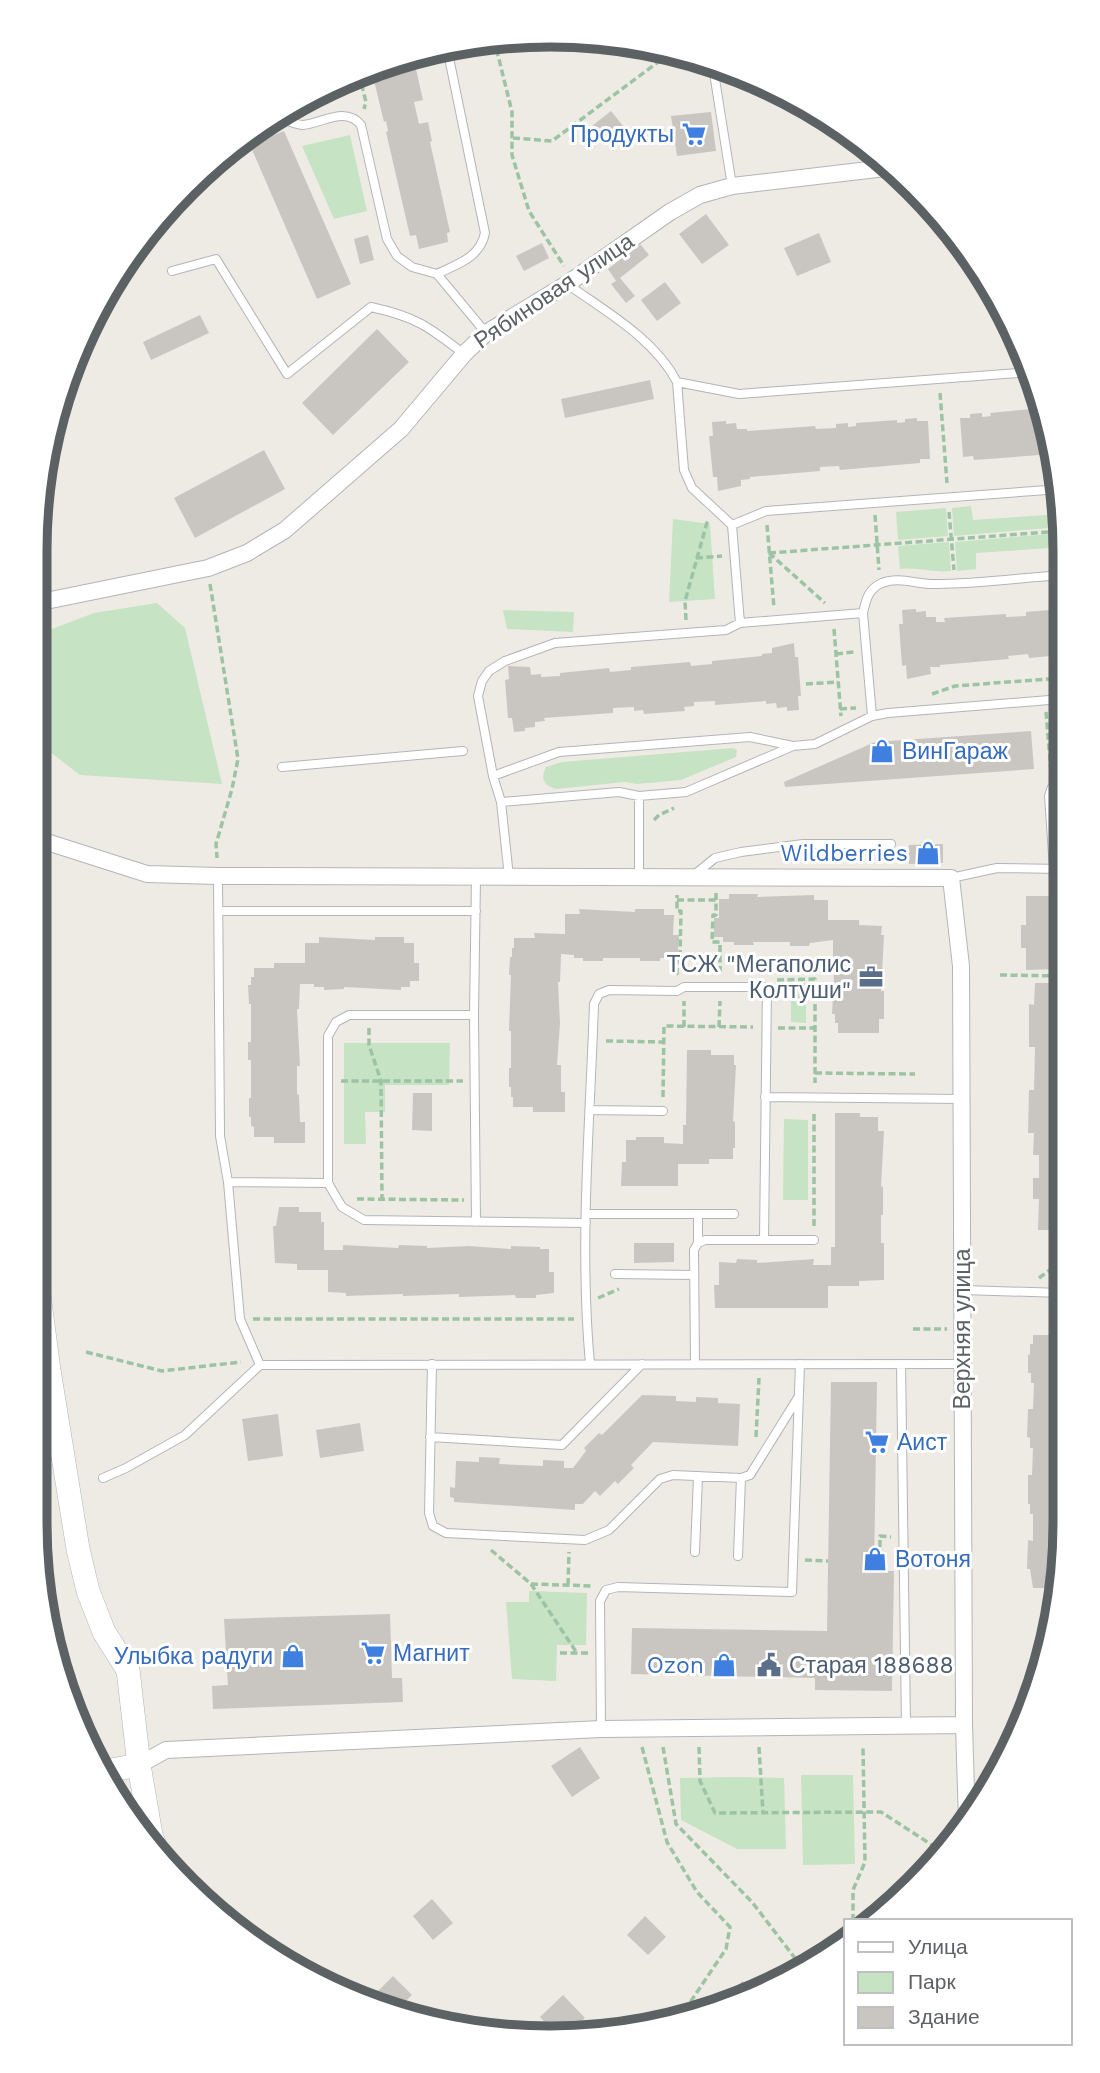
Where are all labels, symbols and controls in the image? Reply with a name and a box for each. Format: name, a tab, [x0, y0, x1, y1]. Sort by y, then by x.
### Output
supermarket icon: Продукты	[680, 120, 708, 148]
place label: Продукты	[570, 121, 674, 148]
street label: Рябиновая улица	[469, 227, 639, 354]
shop icon: ВинГараж	[868, 737, 896, 765]
place label: ВинГараж	[902, 738, 1008, 765]
shop icon: Wildberries	[914, 839, 942, 867]
place label: Wildberries	[780, 840, 908, 867]
place label: ТСЖ "Мегаполис Колтуши"	[667, 951, 851, 1004]
office icon: ТСЖ "Мегаполис Колтуши"	[857, 963, 885, 991]
street label: Верхняя улица	[949, 1248, 976, 1409]
supermarket icon: Аист	[863, 1428, 891, 1456]
place label: Аист	[897, 1429, 948, 1456]
shop icon: Вотоня	[861, 1545, 889, 1573]
place label: Вотоня	[895, 1546, 971, 1573]
supermarket icon: Магнит	[359, 1639, 387, 1667]
place label: Магнит	[393, 1640, 470, 1667]
shop icon: Улыбка радуги	[279, 1642, 307, 1670]
place label: Улыбка радуги	[114, 1643, 273, 1670]
shop icon: Ozon	[710, 1651, 738, 1679]
public building icon: Старая 188688	[755, 1651, 783, 1679]
place label: Ozon	[647, 1652, 704, 1679]
place label: Старая 188688	[789, 1652, 954, 1679]
legend	[844, 1919, 1072, 2045]
text: Улица	[908, 1934, 968, 1959]
text: Парк	[908, 1969, 956, 1994]
text: Здание	[908, 2004, 980, 2029]

